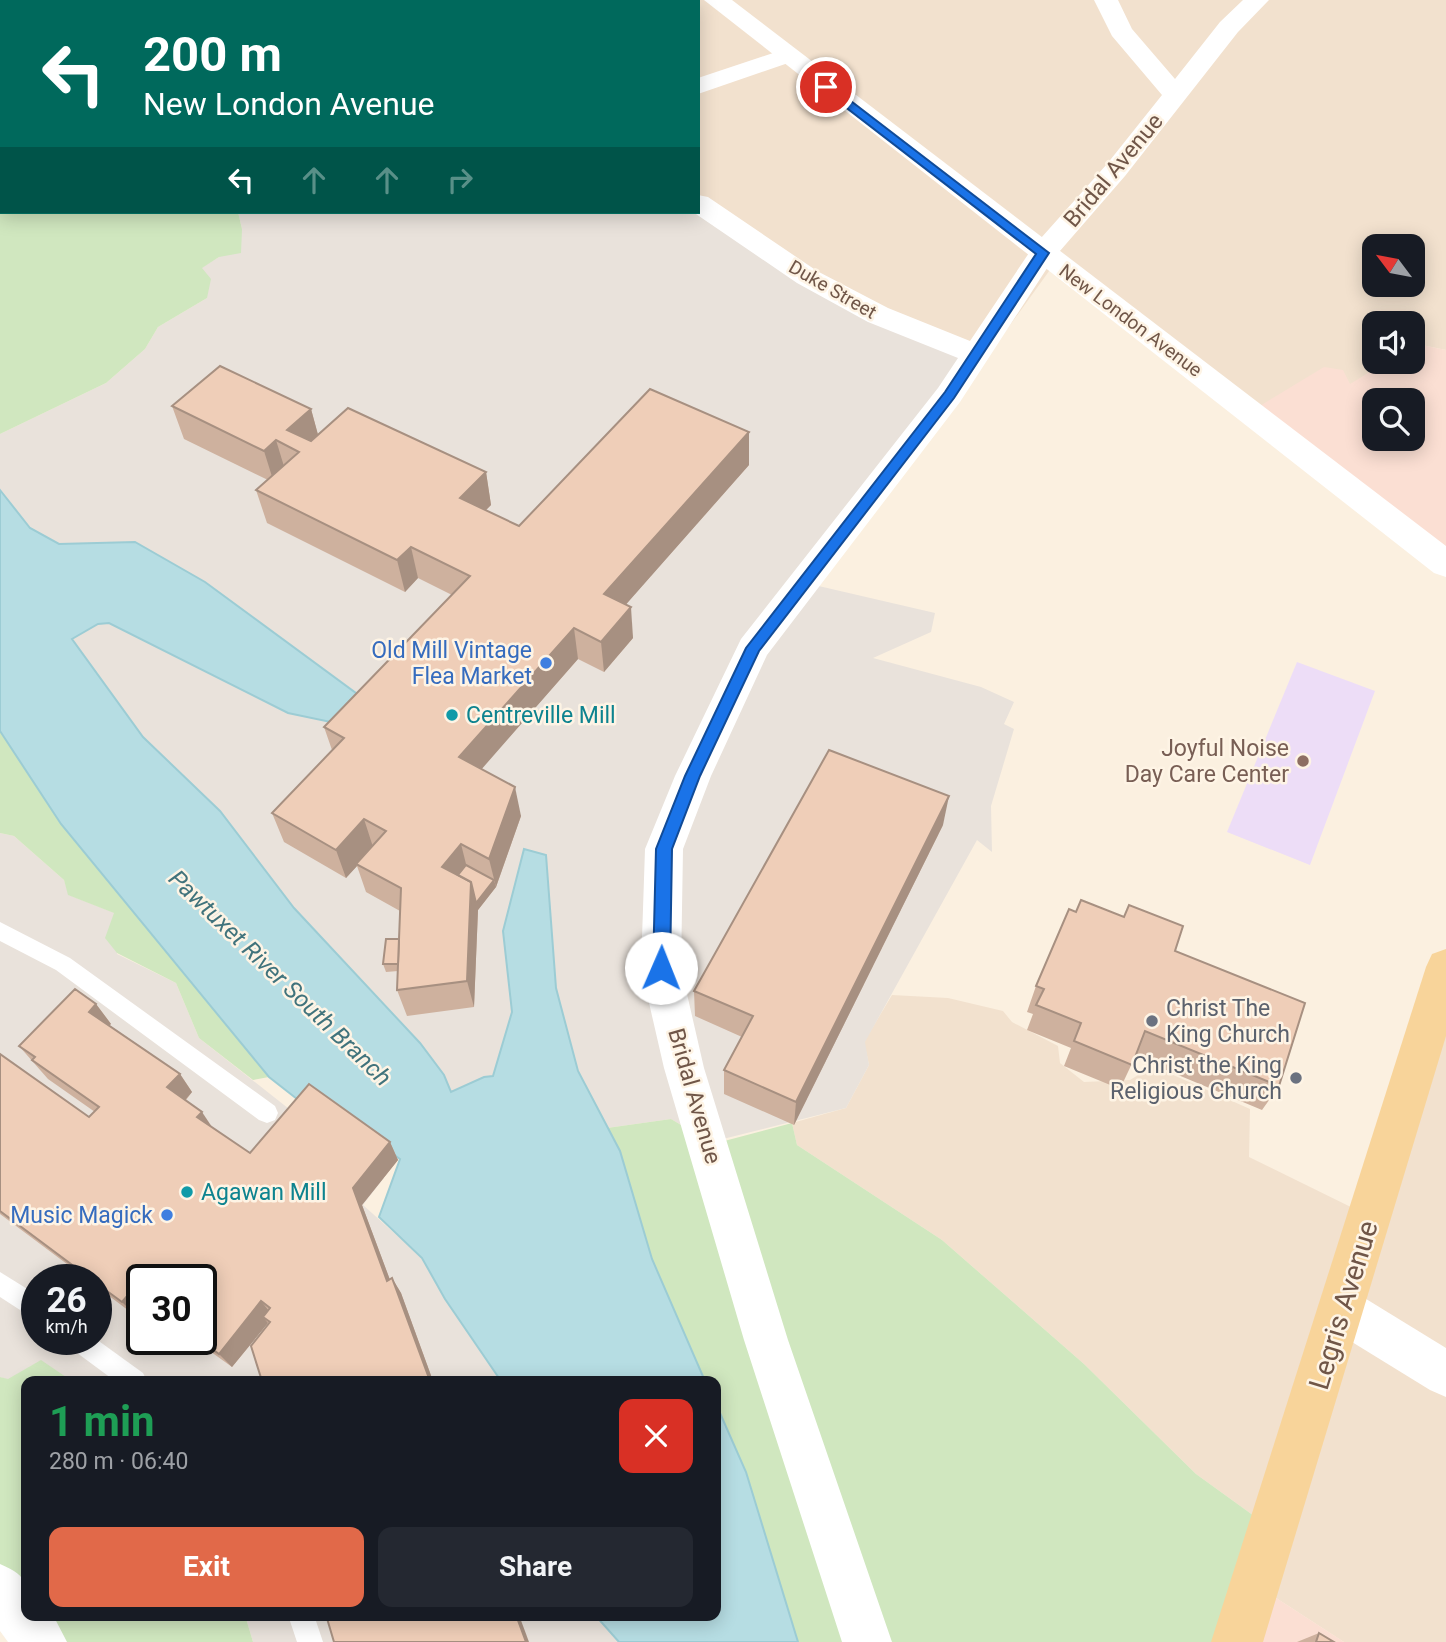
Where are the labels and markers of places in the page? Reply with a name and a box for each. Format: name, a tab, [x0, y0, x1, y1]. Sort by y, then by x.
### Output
pin	[796, 57, 856, 117]
place label: Old Mill Vintage Flea Market	[371, 637, 532, 690]
marker: Old Mill Vintage Flea Market	[538, 655, 554, 671]
place label: Centreville Mill	[466, 702, 616, 729]
marker: Centreville Mill	[444, 707, 460, 723]
place label: Joyful Noise Day Care Center	[1125, 735, 1289, 788]
marker: Joyful Noise Day Care Center	[1295, 753, 1311, 769]
place label: Christ The King Church	[1166, 995, 1290, 1048]
marker: Christ The King Church	[1144, 1013, 1160, 1029]
place label: Christ the King Religious Church	[1110, 1052, 1282, 1105]
marker: Christ the King Religious Church	[1288, 1070, 1304, 1086]
place label: Agawan Mill	[201, 1179, 327, 1206]
marker: Agawan Mill	[179, 1184, 195, 1200]
place label: Music Magick	[10, 1202, 153, 1229]
marker: Music Magick	[159, 1207, 175, 1223]

